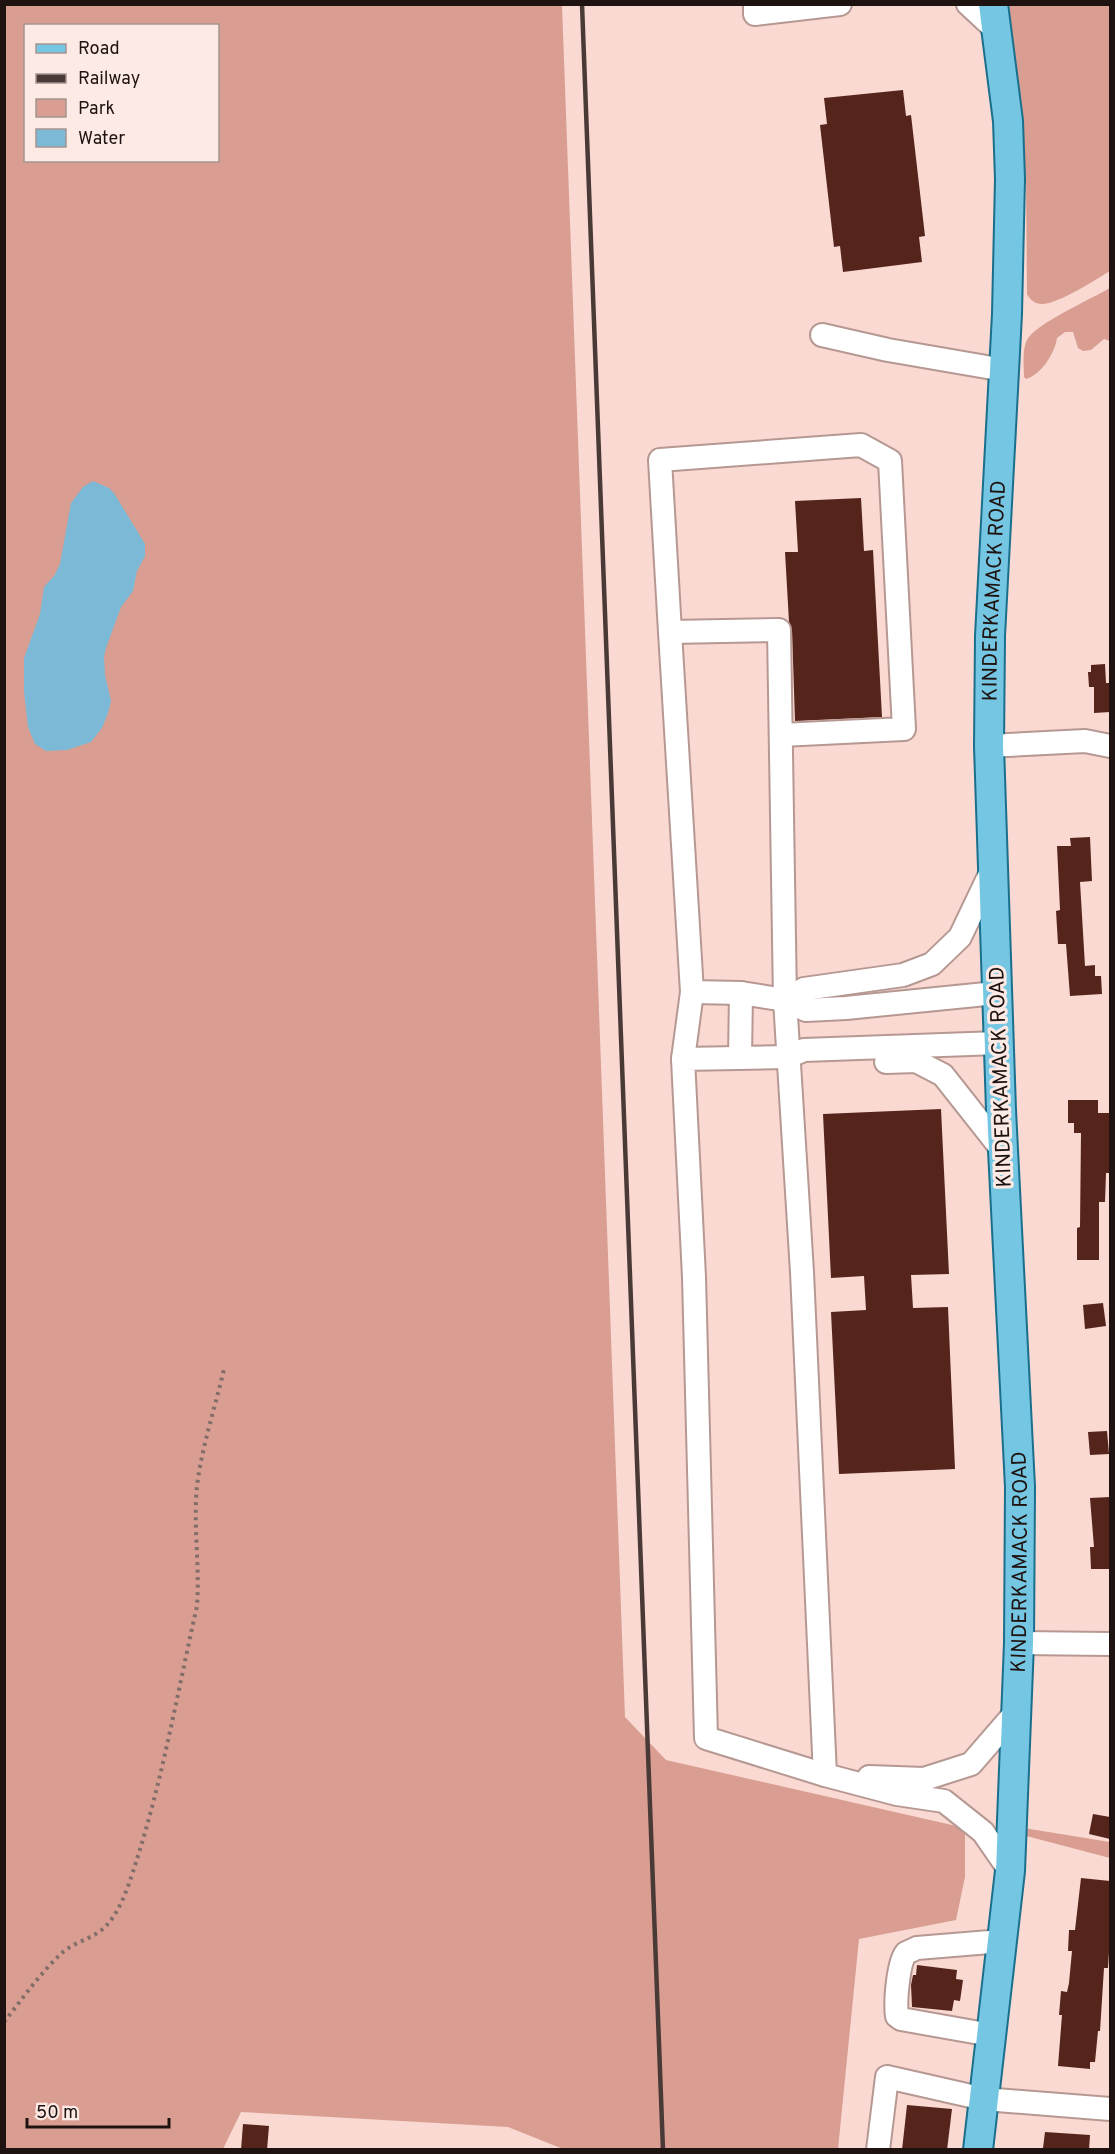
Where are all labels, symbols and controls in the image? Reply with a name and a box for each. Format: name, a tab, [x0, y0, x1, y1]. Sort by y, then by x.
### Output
legend	[24, 24, 219, 162]
text: Road	[78, 38, 120, 61]
text: Railway	[78, 68, 140, 91]
text: Park	[78, 98, 115, 121]
text: Water	[78, 128, 125, 151]
street label: KINDERKAMACK ROAD	[977, 480, 1013, 701]
street label: KINDERKAMACK ROAD	[984, 966, 1019, 1188]
street label: KINDERKAMACK ROAD	[1006, 1451, 1035, 1673]
scale bar	[27, 2091, 170, 2129]
text: 50 m	[36, 2102, 78, 2125]

